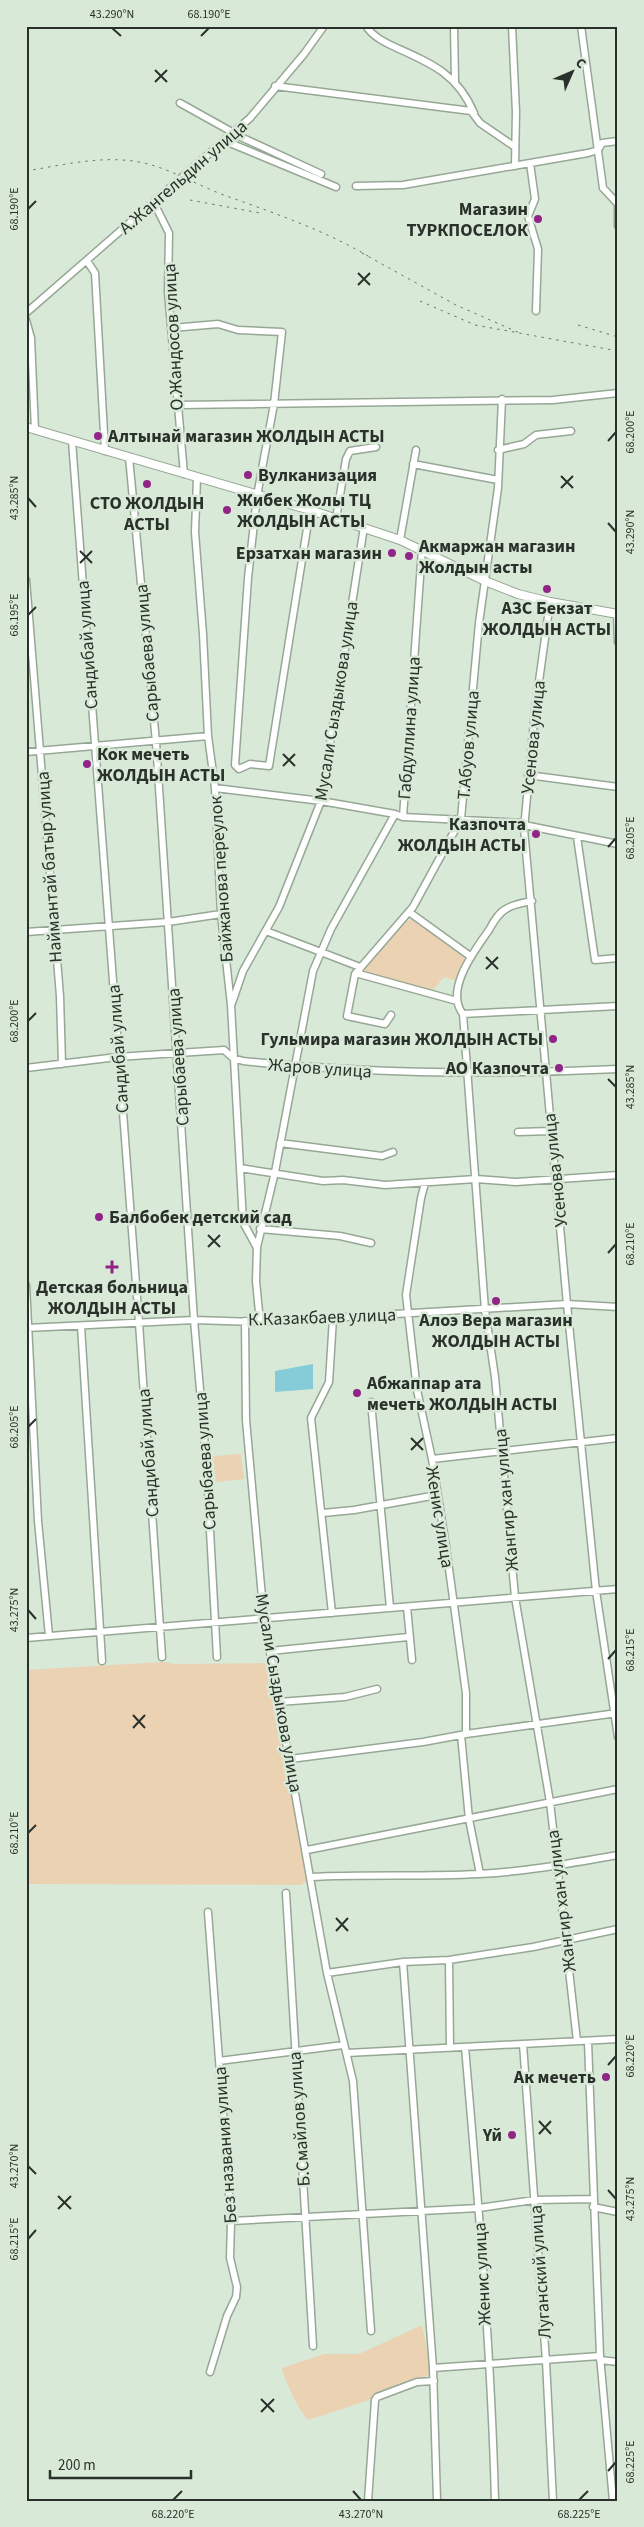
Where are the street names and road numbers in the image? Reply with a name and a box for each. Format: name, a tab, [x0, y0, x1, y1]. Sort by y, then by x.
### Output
street label: А.Жангельдин улица	[114, 114, 253, 240]
street label: О.Жандосов улица	[157, 263, 190, 411]
street label: Сандибай улица	[71, 580, 104, 710]
street label: Сарыбаева улица	[129, 583, 166, 723]
street label: Мусали Сыздыкова улица	[308, 600, 365, 803]
street label: Габдуллина улица	[392, 656, 427, 800]
street label: Усенова улица	[515, 679, 552, 795]
street label: Т.Абуов улица	[451, 689, 486, 801]
street label: Наймантай батыр улица	[30, 770, 69, 964]
street label: Байжанова переулок	[203, 795, 240, 963]
street label: Сандибай улица	[102, 984, 135, 1114]
street label: Сарыбаева улица	[161, 987, 196, 1127]
street label: Жаров улица	[267, 1052, 373, 1085]
street label: Усенова улица	[537, 1112, 574, 1228]
street label: К.Казакбаев улица	[248, 1302, 396, 1333]
street label: Сандибай улица	[132, 1388, 165, 1518]
street label: Сарыбаева улица	[188, 1391, 223, 1531]
street label: Жангир хан улица	[488, 1428, 525, 1572]
street label: Женис улица	[419, 1464, 460, 1570]
street label: Мусали Сыздыкова улица	[249, 1592, 308, 1795]
street label: Жангир хан улица	[540, 1828, 583, 1973]
street label: Б.Смайлов улица	[282, 2051, 317, 2187]
street label: Без названия улица	[208, 2066, 243, 2224]
street label: Луганский улица	[523, 2204, 558, 2340]
street label: Женис улица	[467, 2222, 498, 2326]

